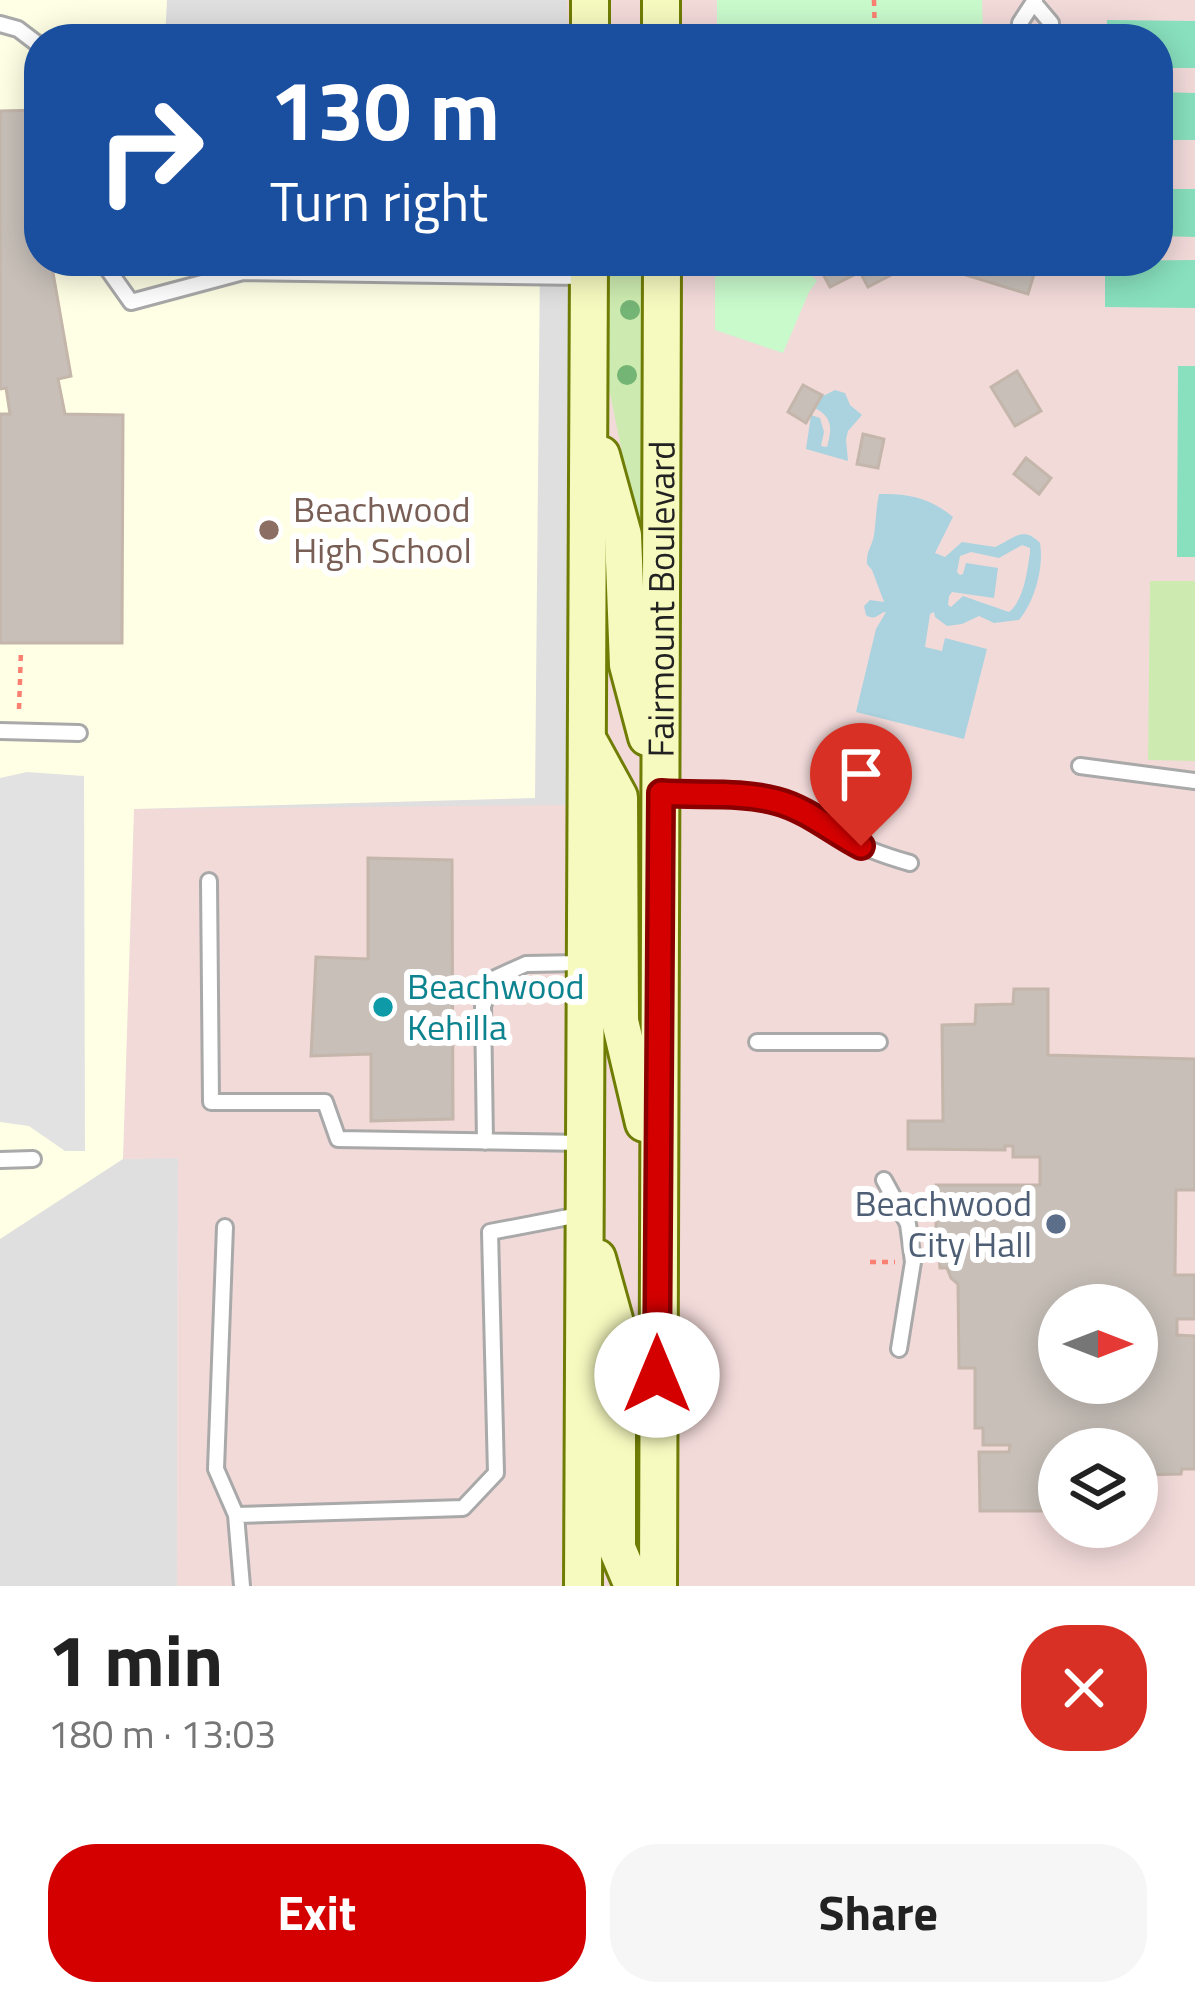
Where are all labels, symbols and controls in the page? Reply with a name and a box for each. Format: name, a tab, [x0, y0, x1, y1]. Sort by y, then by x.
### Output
text: 130 m	[270, 45, 500, 173]
icon: right	[72, 72, 228, 228]
text: Turn right	[270, 160, 488, 242]
street label: Fairmount Boulevard	[633, 440, 688, 758]
place label: Beachwood High School	[293, 481, 472, 577]
marker: Beachwood High School	[256, 517, 282, 543]
pin	[810, 723, 912, 846]
icon: arrive	[828, 741, 894, 807]
place label: Beachwood Kehilla	[407, 958, 585, 1054]
marker: Beachwood Kehilla	[370, 994, 396, 1020]
place label: Beachwood City Hall	[854, 1175, 1032, 1271]
marker: Beachwood City Hall	[1043, 1211, 1069, 1237]
north arrow	[1038, 1284, 1158, 1404]
map controls	[1038, 1284, 1158, 1548]
position arrow	[594, 1312, 720, 1438]
button: layers	[1038, 1428, 1158, 1548]
text: 1 min	[48, 1604, 223, 1714]
button: close	[1021, 1625, 1147, 1751]
text: 180 m · 13:03	[48, 1704, 276, 1763]
button: Exit	[48, 1844, 586, 1982]
button: Share	[610, 1844, 1147, 1982]

